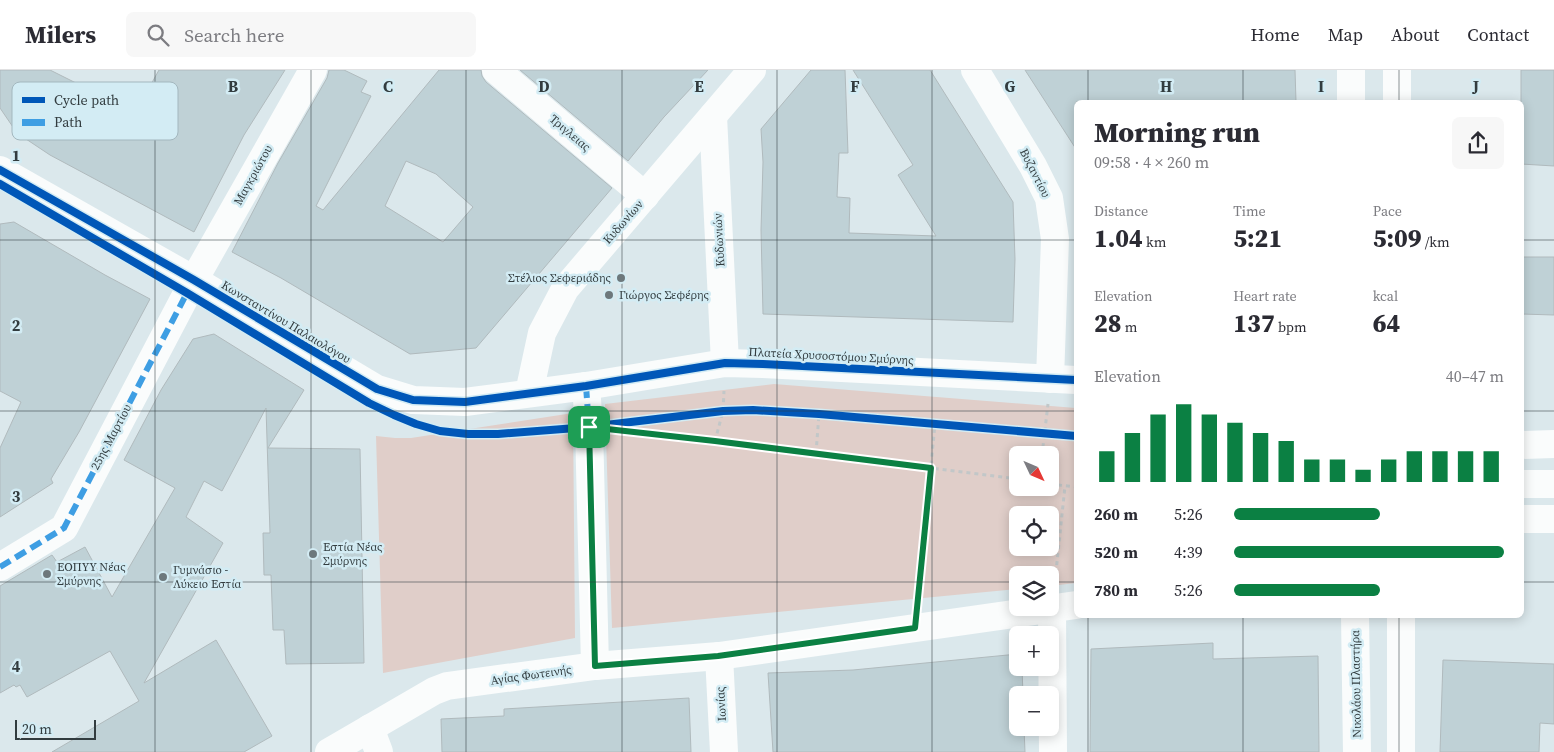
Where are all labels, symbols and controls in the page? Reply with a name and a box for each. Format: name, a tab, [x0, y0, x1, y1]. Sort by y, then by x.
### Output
search box	[126, 12, 476, 57]
text: Milers	[25, 18, 96, 51]
icon: search	[144, 21, 172, 49]
text: Search here	[184, 22, 284, 48]
text: Home	[1251, 22, 1300, 47]
text: Map	[1328, 22, 1363, 47]
text: About	[1391, 22, 1439, 47]
text: Contact	[1467, 22, 1529, 47]
text: B	[228, 75, 239, 97]
text: C	[383, 75, 393, 97]
text: D	[538, 75, 550, 97]
text: E	[694, 75, 704, 97]
text: F	[850, 75, 860, 97]
text: G	[1005, 75, 1016, 97]
text: H	[1160, 75, 1172, 97]
text: I	[1318, 75, 1324, 97]
text: J	[1472, 75, 1479, 97]
legend	[12, 82, 178, 140]
text: Cycle path	[54, 90, 119, 110]
street label: Τριγλειας	[546, 111, 594, 155]
text: Path	[54, 112, 82, 132]
text: Morning run	[1094, 113, 1260, 151]
button: share	[1452, 117, 1504, 169]
street label: Μαγκριώτου	[230, 142, 276, 208]
text: 1	[12, 144, 20, 166]
street label: Βυζαντίου	[1016, 146, 1054, 200]
text: 09:58 · 4 × 260 m	[1094, 151, 1209, 173]
street label: Κυδωνίων	[599, 197, 647, 247]
text: Distance	[1094, 201, 1148, 221]
text: Time	[1233, 201, 1266, 221]
text: Pace	[1373, 201, 1402, 221]
street label: Κυδωνιών	[710, 213, 728, 267]
text: 1.04	[1094, 221, 1143, 255]
text: 5:21	[1233, 221, 1282, 255]
text: 5:09	[1373, 221, 1421, 255]
text: km	[1143, 232, 1166, 252]
text: /km	[1421, 232, 1450, 252]
place label: Στέλιος Σεφεριάδης	[508, 270, 612, 286]
marker: Στέλιος Σεφεριάδης	[615, 272, 627, 284]
street label: Κωνσταντίνου Παλαιολόγου	[219, 277, 353, 367]
text: Elevation	[1094, 286, 1152, 306]
text: Heart rate	[1233, 286, 1297, 306]
text: kcal	[1373, 286, 1398, 306]
place label: Γιώργος Σεφέρης	[619, 287, 710, 303]
marker: Γιώργος Σεφέρης	[603, 289, 615, 301]
text: 28	[1094, 306, 1122, 340]
text: 137	[1233, 306, 1275, 340]
text: 64	[1373, 306, 1400, 340]
text: 2	[12, 314, 21, 336]
text: m	[1122, 317, 1137, 337]
text: bpm	[1275, 317, 1307, 337]
street label: Πλατεία Χρυσοστόμου Σμύρνης	[748, 344, 915, 368]
text: Elevation	[1094, 365, 1161, 387]
text: 40–47 m	[1446, 365, 1504, 387]
street label: 25ης Μαρτίου	[87, 401, 135, 473]
pin	[568, 406, 610, 448]
icon: arrive	[575, 413, 603, 441]
north arrow	[1009, 446, 1059, 496]
map controls	[1009, 446, 1059, 736]
text: 3	[12, 485, 21, 507]
text: 260 m	[1094, 503, 1138, 525]
text: 5:26	[1174, 503, 1203, 525]
button: locate	[1009, 506, 1059, 556]
place label: Εστία Νέας Σμύρνης	[323, 539, 383, 569]
text: 520 m	[1094, 541, 1138, 563]
text: 4:39	[1174, 541, 1203, 563]
marker: Εστία Νέας Σμύρνης	[307, 548, 319, 560]
place label: ΕΟΠΥΥ Νέας Σμύρνης	[57, 559, 126, 589]
place label: Γυμνάσιο - Λύκειο Εστία	[173, 562, 242, 592]
button: layers	[1009, 566, 1059, 616]
marker: ΕΟΠΥΥ Νέας Σμύρνης	[41, 568, 53, 580]
marker: Γυμνάσιο - Λύκειο Εστία	[157, 571, 169, 583]
text: 780 m	[1094, 579, 1138, 601]
text: 5:26	[1174, 579, 1203, 601]
button: +	[1009, 626, 1059, 676]
street label: Νικολάου Πλαστήρα	[1347, 630, 1365, 738]
text: 4	[12, 655, 21, 677]
street label: Αγίας Φωτεινής	[489, 661, 573, 689]
street label: Ιωνίας	[712, 686, 730, 722]
button: −	[1009, 686, 1059, 736]
scale bar	[15, 717, 96, 740]
text: 20 m	[22, 719, 52, 739]

